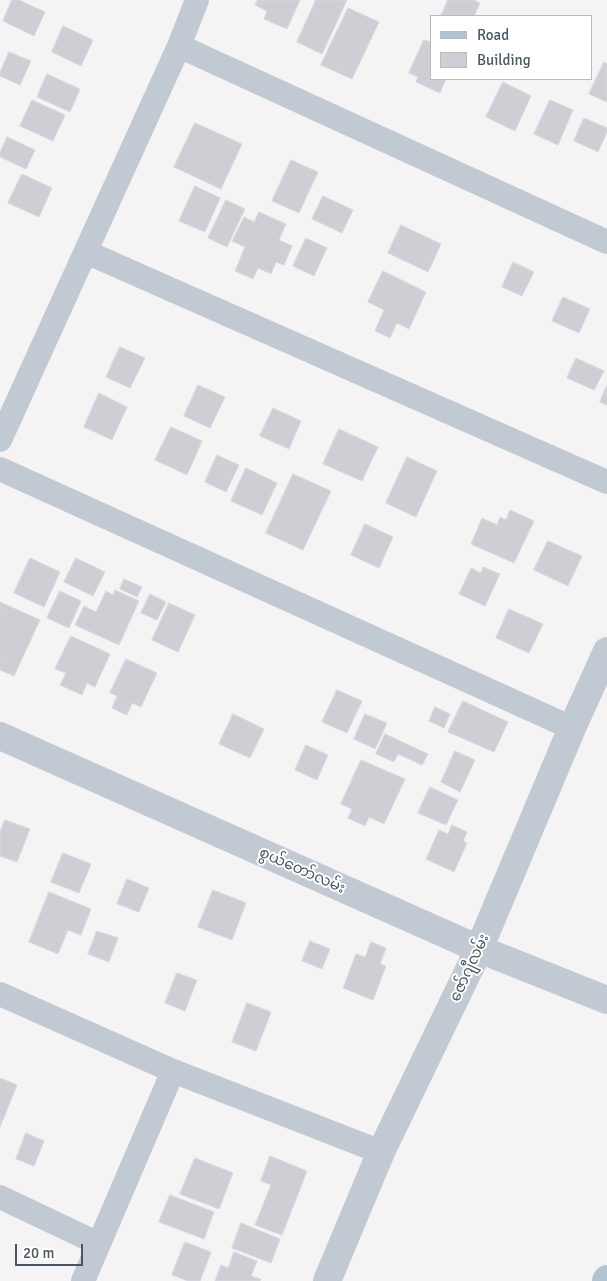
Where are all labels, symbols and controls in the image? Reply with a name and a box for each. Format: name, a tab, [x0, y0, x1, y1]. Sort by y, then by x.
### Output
legend	[430, 15, 592, 80]
text: Road	[477, 26, 509, 44]
text: Building	[477, 51, 531, 69]
street label: စွယ်တော်လမ်း	[256, 844, 348, 898]
street label: ဇော်ဂျီလမ်း	[447, 931, 493, 1005]
scale bar	[18, 1234, 85, 1266]
text: 20 m	[23, 1244, 54, 1262]

